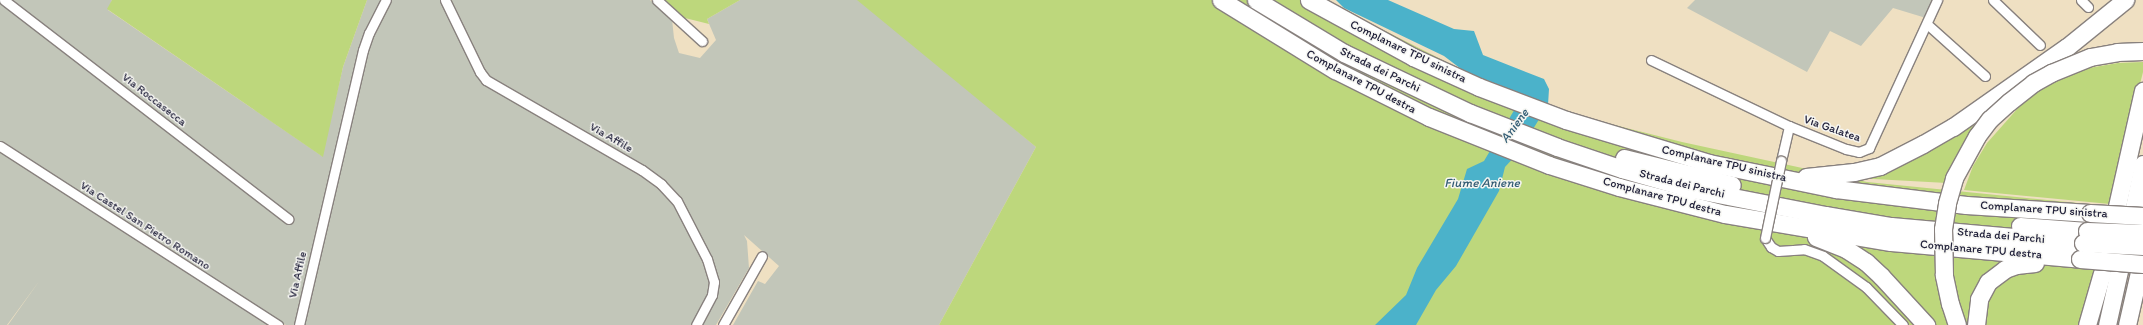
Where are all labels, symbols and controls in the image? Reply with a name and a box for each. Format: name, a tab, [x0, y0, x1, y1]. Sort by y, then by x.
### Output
street label: Complanare TPU sinistra	[1347, 17, 1469, 87]
street label: Strada dei Parchi	[1337, 44, 1423, 96]
street label: Complanare TPU destra	[1304, 47, 1418, 117]
street label: Via Roccasecca	[119, 70, 189, 130]
water label: Aniene	[1497, 106, 1533, 146]
street label: Via Galatea	[1802, 113, 1862, 145]
street label: Via Affile	[587, 120, 635, 156]
street label: Complanare TPU sinistra	[1660, 143, 1788, 185]
street label: Strada dei Parchi	[1638, 166, 1726, 202]
street label: Complanare TPU destra	[1601, 174, 1723, 220]
water label: Fiume Aniene	[1444, 175, 1520, 191]
street label: Via Castel San Pietro Romano	[77, 179, 213, 273]
street label: Complanare TPU sinistra	[1980, 198, 2108, 222]
street label: Strada dei Parchi	[1957, 225, 2045, 247]
street label: Complanare TPU destra	[1920, 238, 2042, 262]
street label: Via Affile	[286, 250, 310, 300]

